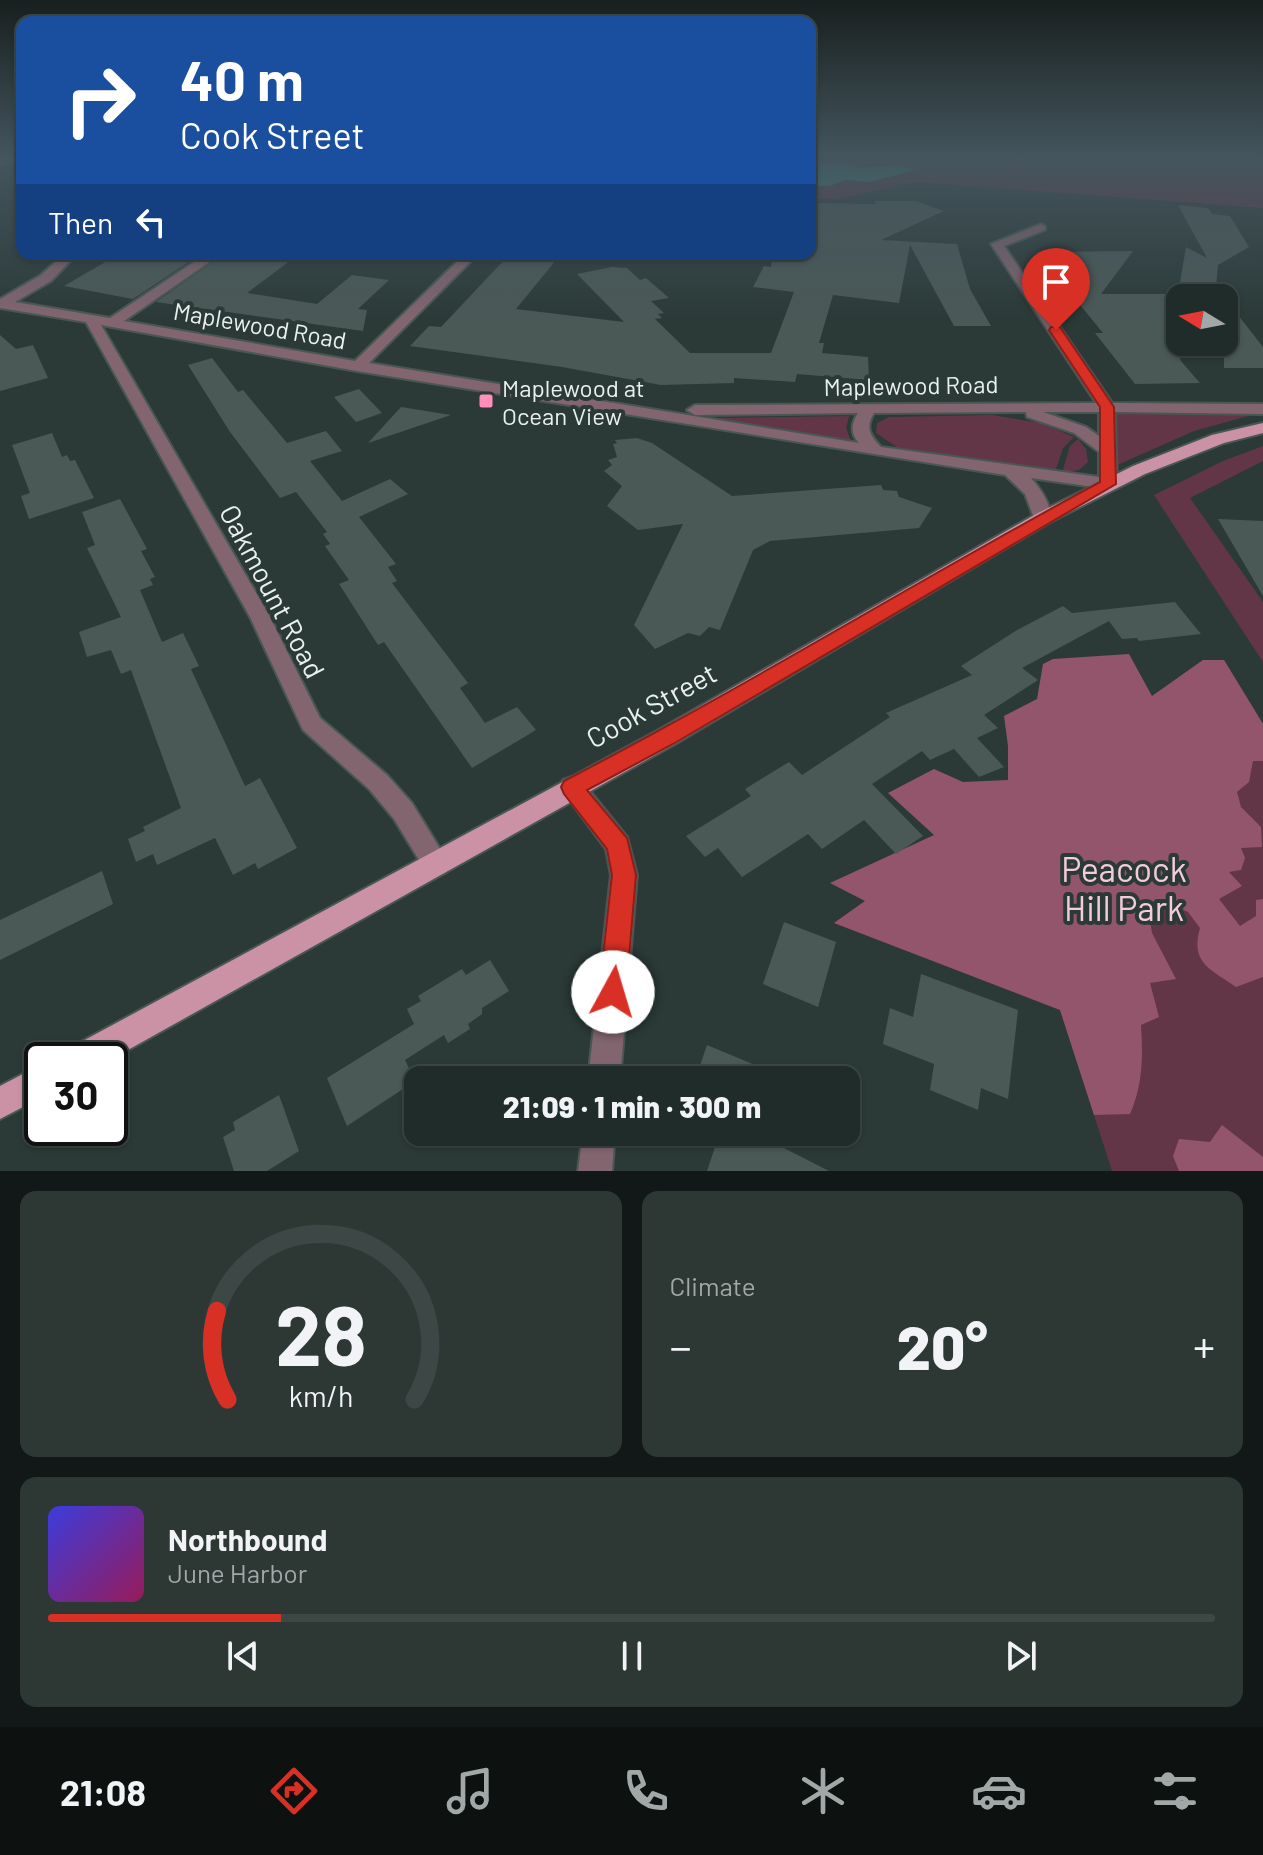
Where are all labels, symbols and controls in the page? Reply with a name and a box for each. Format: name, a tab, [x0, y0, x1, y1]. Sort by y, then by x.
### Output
text: 40 m	[180, 45, 304, 112]
icon: right	[48, 48, 152, 152]
text: Cook Street	[180, 113, 365, 156]
icon: left	[129, 200, 173, 244]
text: Then	[48, 204, 113, 240]
pin	[1022, 248, 1090, 330]
icon: arrive	[1034, 260, 1078, 304]
north arrow	[1166, 284, 1238, 356]
map controls	[1166, 284, 1238, 356]
street label: Maplewood Road	[171, 296, 349, 354]
street label: Maplewood Road	[823, 369, 999, 401]
place label: Maplewood at Ocean View	[502, 373, 645, 430]
marker: Maplewood at Ocean View	[477, 392, 495, 410]
street label: Oakmount Road	[213, 498, 333, 684]
street label: Cook Street	[580, 655, 722, 755]
park label: Peacock Hill Park	[1061, 848, 1187, 928]
position arrow	[571, 950, 655, 1034]
speed limit sign: 30	[24, 1042, 128, 1146]
text: 21:09 · 1 min · 300 m	[503, 1088, 761, 1124]
text: Climate	[670, 1270, 756, 1301]
text: 28	[275, 1283, 367, 1383]
text: 20°	[897, 1310, 988, 1382]
text: −	[670, 1319, 692, 1372]
text: +	[1193, 1319, 1215, 1372]
text: km/h	[288, 1378, 353, 1413]
text: Northbound	[168, 1521, 327, 1557]
text: June Harbor	[168, 1557, 307, 1588]
icon: previous	[221, 1634, 265, 1678]
icon: pause	[610, 1634, 654, 1678]
icon: next	[999, 1634, 1043, 1678]
icon: directions	[266, 1763, 322, 1819]
icon: music	[442, 1763, 498, 1819]
icon: phone	[618, 1763, 674, 1819]
icon: climate	[795, 1763, 851, 1819]
icon: car	[971, 1763, 1027, 1819]
icon: filters	[1147, 1763, 1203, 1819]
text: 21:08	[60, 1770, 146, 1813]

